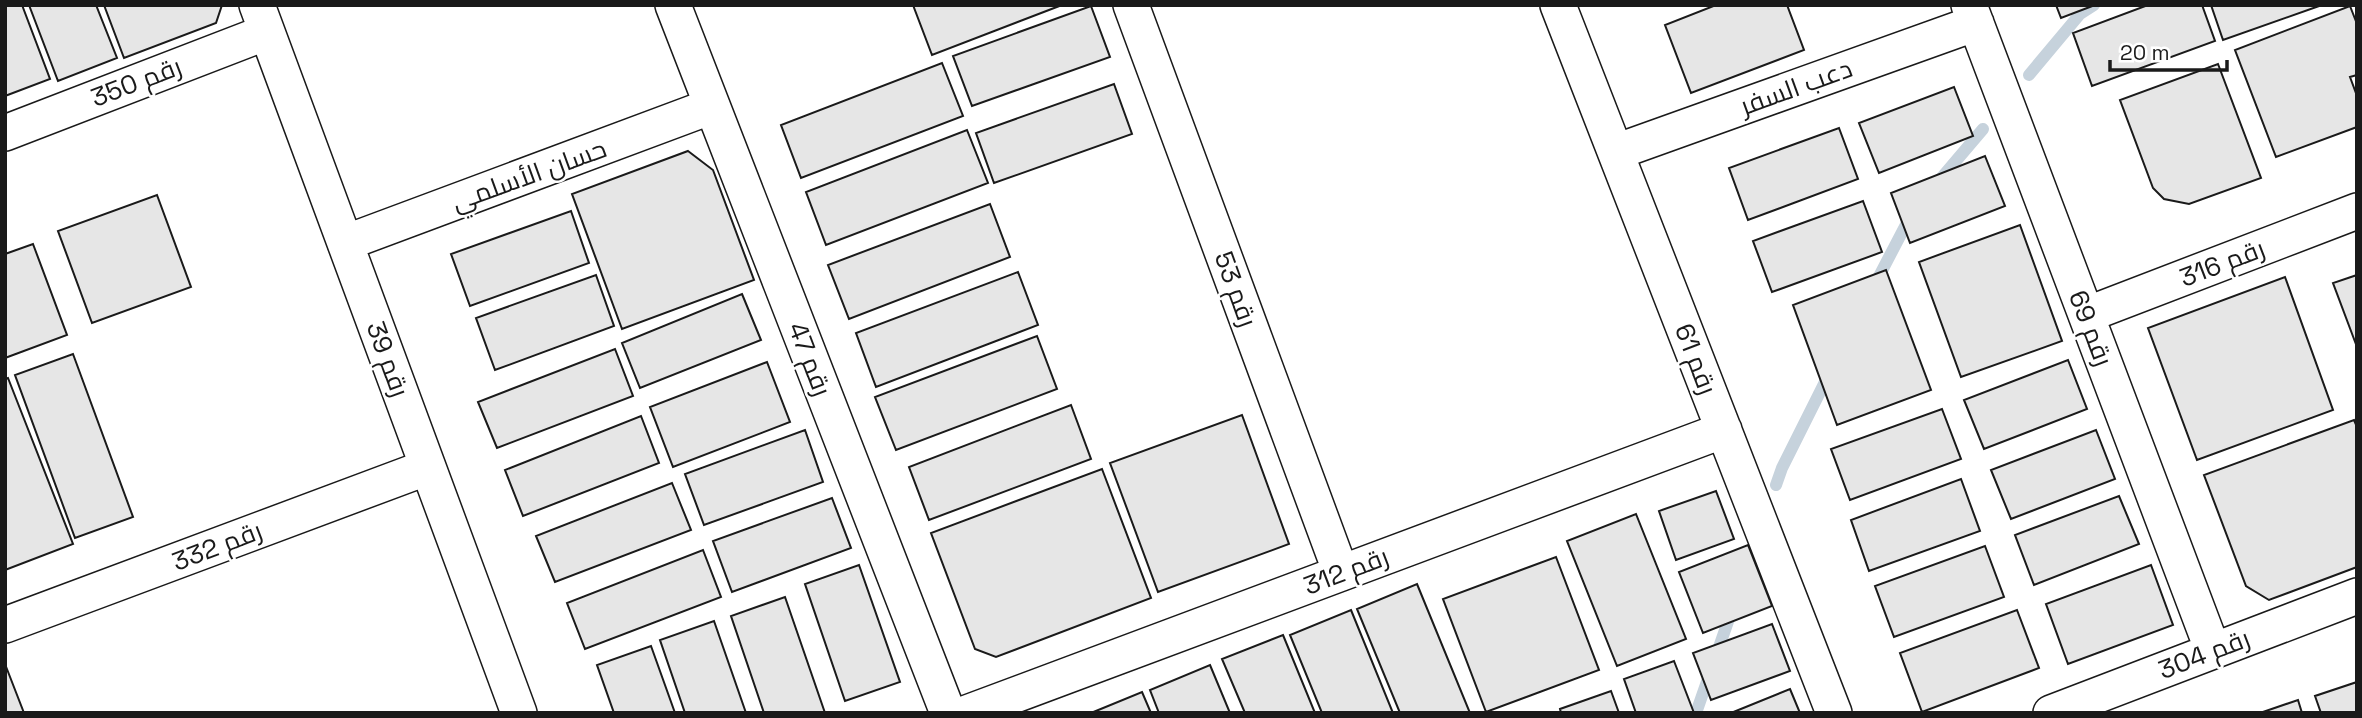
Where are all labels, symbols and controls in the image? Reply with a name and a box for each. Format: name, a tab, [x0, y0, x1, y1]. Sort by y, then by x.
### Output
scale bar	[2110, 28, 2227, 72]
text: 20 m	[2120, 39, 2170, 66]
street label: رقم 350	[86, 49, 187, 116]
street label: دعب السفر	[1733, 51, 1857, 124]
street label: حسان الأسلمي	[447, 131, 612, 222]
street label: رقم 316	[2175, 231, 2270, 296]
street label: رقم 53	[1206, 247, 1265, 332]
street label: رقم 69	[2060, 285, 2121, 371]
street label: رقم 39	[358, 317, 417, 402]
street label: رقم 47	[779, 317, 840, 401]
street label: رقم 61	[1666, 319, 1725, 400]
street label: رقم 332	[167, 513, 267, 580]
street label: رقم 312	[1299, 539, 1394, 604]
street label: رقم 304	[2154, 621, 2255, 688]

